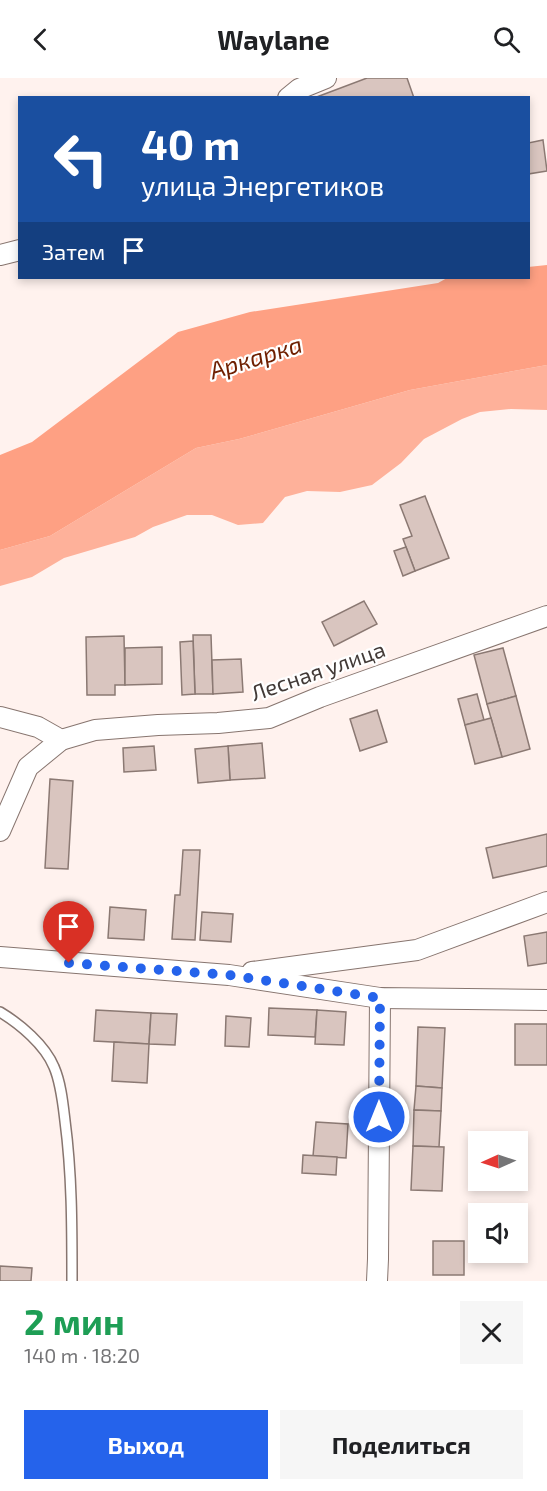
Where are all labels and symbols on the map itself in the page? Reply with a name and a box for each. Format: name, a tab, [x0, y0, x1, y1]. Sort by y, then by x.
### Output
water label: Аркарка	[205, 329, 306, 385]
street label: Лесная улица	[247, 635, 389, 706]
pin	[43, 901, 94, 963]
position arrow	[347, 1085, 411, 1149]
north arrow	[468, 1131, 528, 1191]

